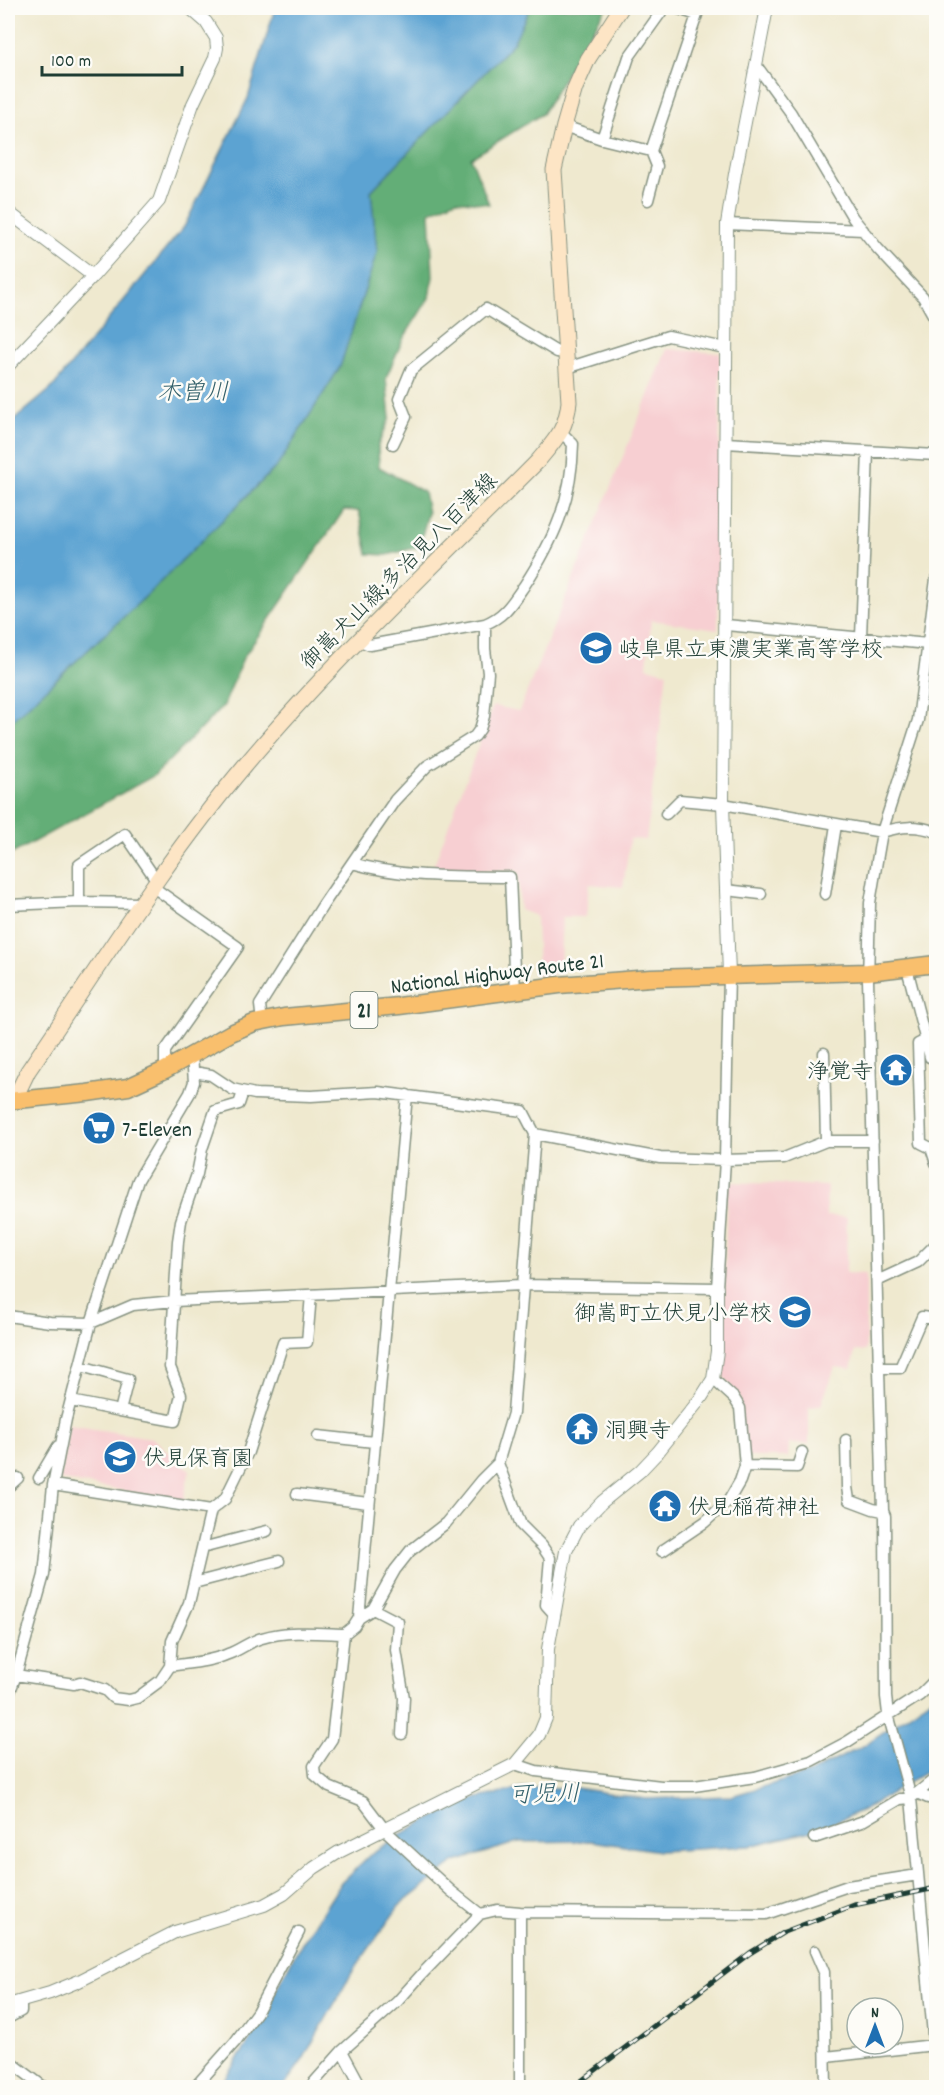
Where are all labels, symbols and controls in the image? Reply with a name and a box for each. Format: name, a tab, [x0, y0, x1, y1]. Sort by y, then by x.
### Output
scale bar	[42, 39, 182, 77]
text: 100 m	[51, 50, 91, 75]
water label: 木曽川	[157, 377, 229, 411]
street label: 御嵩犬山線;多治見八百津線	[295, 467, 506, 678]
school or university icon: 岐阜県立東濃実業高等学校	[578, 630, 614, 666]
place label: 岐阜県立東濃実業高等学校	[619, 636, 883, 667]
street label: National Highway Route 21	[389, 947, 606, 1004]
road number: 21	[350, 992, 378, 1028]
temple icon: 浄覚寺	[878, 1052, 914, 1088]
place label: 浄覚寺	[807, 1058, 873, 1089]
supermarket icon: 7-Eleven	[81, 1110, 117, 1146]
place label: 7-Eleven	[122, 1116, 192, 1147]
school or university icon: 御嵩町立伏見小学校	[777, 1294, 813, 1330]
place label: 御嵩町立伏見小学校	[574, 1300, 772, 1331]
temple icon: 洞興寺	[564, 1411, 600, 1447]
place label: 洞興寺	[605, 1417, 671, 1448]
school or university icon: 伏見保育園	[102, 1439, 138, 1475]
place label: 伏見保育園	[143, 1445, 253, 1476]
temple icon: 伏見稲荷神社	[647, 1488, 683, 1524]
place label: 伏見稲荷神社	[688, 1494, 820, 1525]
water label: 可児川	[508, 1778, 580, 1814]
north arrow	[845, 1996, 905, 2056]
text: N	[871, 2002, 879, 2025]

